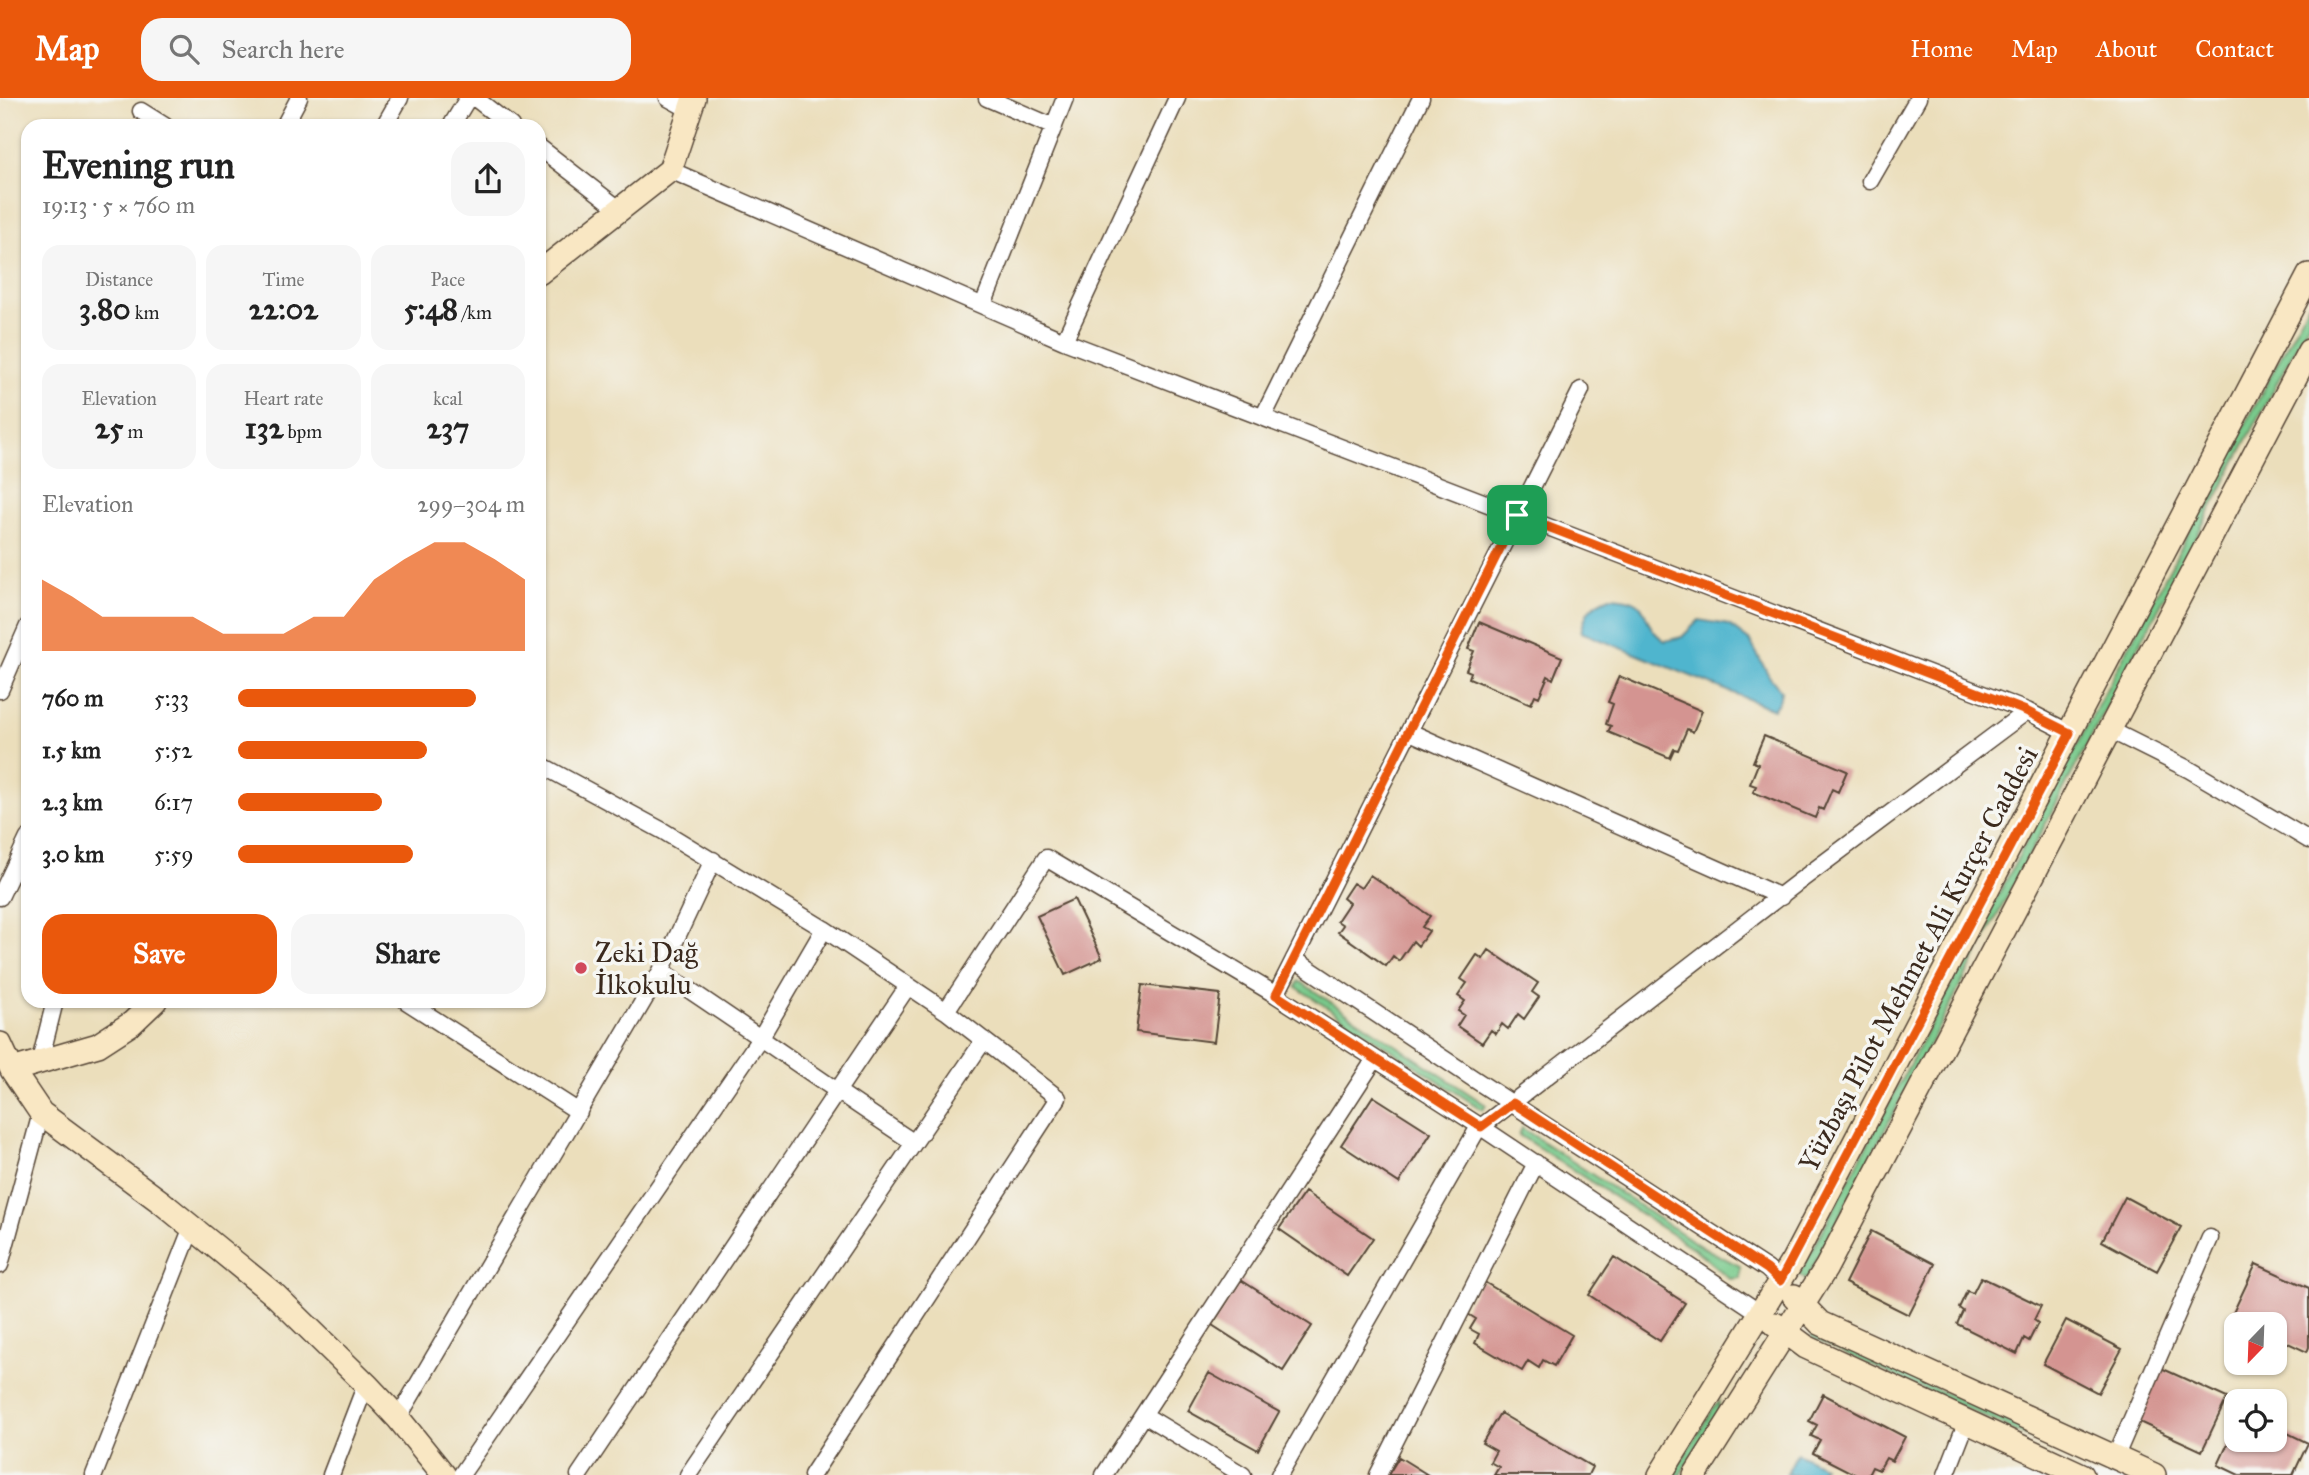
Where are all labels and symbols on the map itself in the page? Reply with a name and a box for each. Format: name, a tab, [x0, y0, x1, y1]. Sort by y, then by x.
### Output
pin	[1487, 485, 1547, 545]
street label: Yüzbaşı Pilot Mehmet Ali Kurçer Caddesi	[1791, 740, 2045, 1178]
place label: Zeki Dağ İlkokulu	[595, 935, 699, 1002]
marker: Zeki Dağ İlkokulu	[573, 960, 589, 976]
north arrow	[2224, 1312, 2287, 1376]

